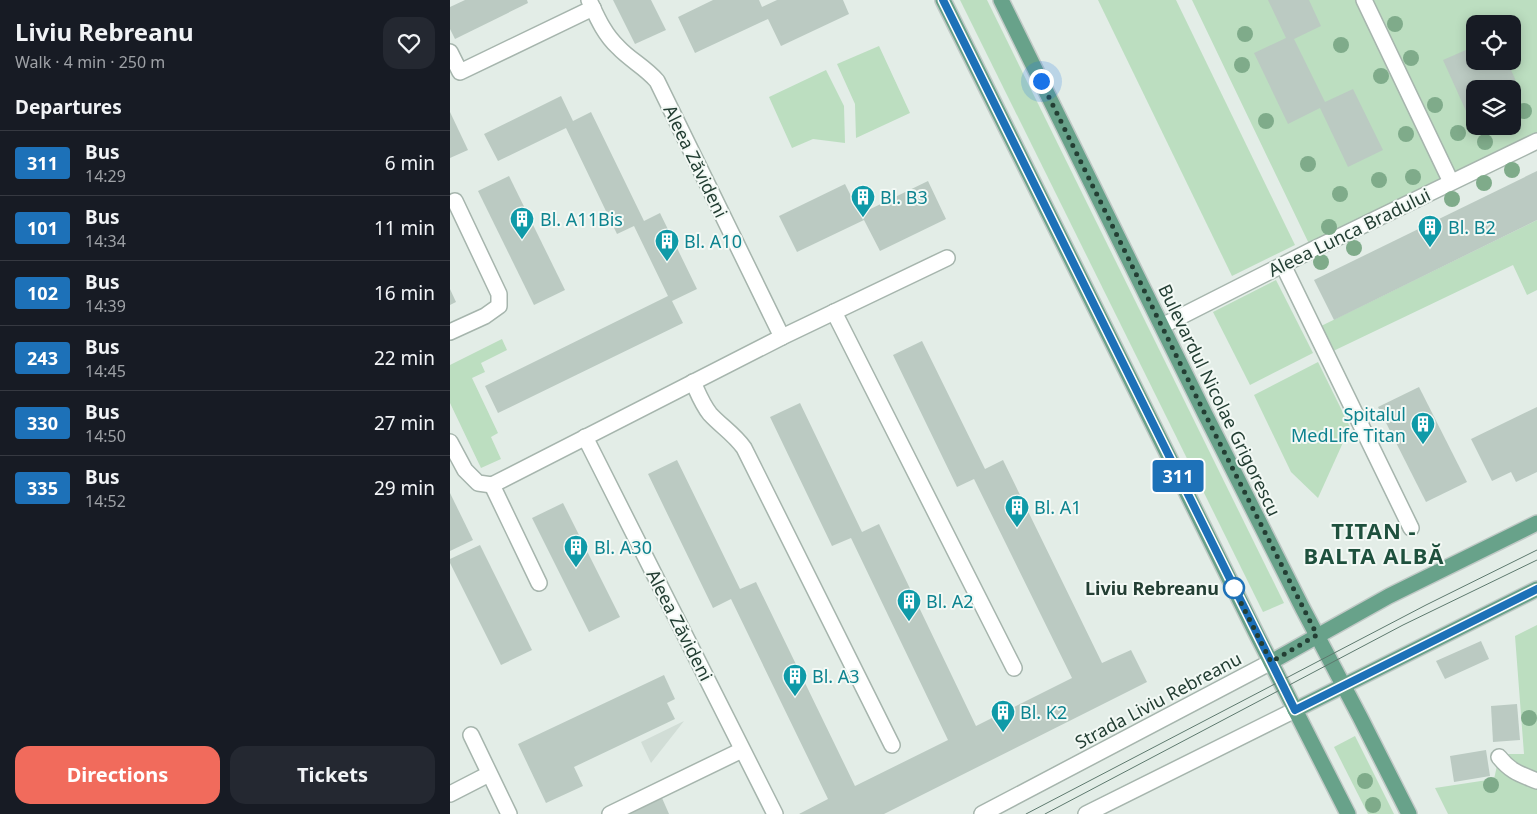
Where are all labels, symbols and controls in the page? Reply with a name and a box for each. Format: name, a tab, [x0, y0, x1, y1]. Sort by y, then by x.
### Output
text: Liviu Rebreanu	[15, 15, 194, 48]
map controls	[1466, 15, 1521, 135]
button: locate	[1466, 15, 1521, 70]
button: heart	[383, 17, 435, 69]
text: Walk · 4 min · 250 m	[15, 51, 165, 73]
your location	[1029, 69, 1054, 94]
button: layers	[1466, 80, 1521, 135]
text: Departures	[15, 94, 122, 120]
street label: Aleea Zăvideni	[658, 101, 734, 221]
text: Bus	[85, 139, 120, 165]
text: 6 min	[385, 150, 435, 176]
text: 311	[27, 151, 58, 175]
text: 14:29	[85, 165, 126, 187]
street label: Aleea Lunca Bradului	[1264, 182, 1434, 282]
building icon: Bl. B3	[850, 184, 876, 218]
place label: Bl. B3	[880, 185, 928, 209]
text: Bus	[85, 204, 120, 230]
building icon: Bl. A11Bis	[509, 206, 535, 240]
place label: Bl. A11Bis	[540, 207, 623, 231]
building icon: Bl. B2	[1417, 214, 1443, 248]
text: 11 min	[374, 215, 435, 241]
place label: Bl. B2	[1448, 215, 1496, 239]
text: 101	[27, 216, 58, 240]
building icon: Bl. A10	[654, 228, 680, 262]
place label: Bl. A10	[684, 229, 742, 253]
text: 14:34	[85, 230, 126, 252]
text: Bus	[85, 269, 120, 295]
text: 16 min	[374, 280, 435, 306]
street label: Bulevardul Nicolae Grigorescu	[1153, 280, 1287, 520]
text: 102	[27, 281, 58, 305]
text: 14:39	[85, 295, 126, 317]
text: Bus	[85, 334, 120, 360]
text: 22 min	[374, 345, 435, 371]
text: 243	[27, 346, 58, 370]
text: 14:45	[85, 360, 126, 382]
text: Bus	[85, 399, 120, 425]
place label: Spitalul MedLife Titan	[1291, 402, 1406, 447]
text: 27 min	[374, 410, 435, 436]
text: 330	[27, 411, 58, 435]
building icon: Spitalul MedLife Titan	[1410, 411, 1436, 445]
text: 14:50	[85, 425, 126, 447]
line badge: 311	[1149, 460, 1207, 492]
text: Bus	[85, 464, 120, 490]
text: 311	[1163, 464, 1193, 488]
text: 29 min	[374, 475, 435, 501]
text: 335	[27, 476, 58, 500]
text: 14:52	[85, 490, 126, 512]
building icon: Bl. A1	[1004, 494, 1030, 528]
place label: Bl. A1	[1034, 495, 1082, 519]
district label: TITAN - BALTA ALBĂ	[1303, 515, 1445, 570]
building icon: Bl. A30	[563, 534, 589, 568]
place label: Bl. A30	[594, 535, 652, 559]
street label: Aleea Zăvideni	[642, 565, 718, 685]
place label: Liviu Rebreanu	[1085, 576, 1219, 600]
marker: Liviu Rebreanu	[1223, 577, 1245, 599]
building icon: Bl. A2	[896, 588, 922, 622]
place label: Bl. A2	[926, 589, 974, 613]
street label: Strada Liviu Rebreanu	[1071, 646, 1245, 754]
building icon: Bl. A3	[782, 663, 808, 697]
place label: Bl. A3	[812, 664, 860, 688]
building icon: Bl. K2	[990, 699, 1016, 733]
place label: Bl. K2	[1020, 700, 1067, 724]
button: Directions	[15, 746, 220, 804]
button: Tickets	[230, 746, 435, 804]

